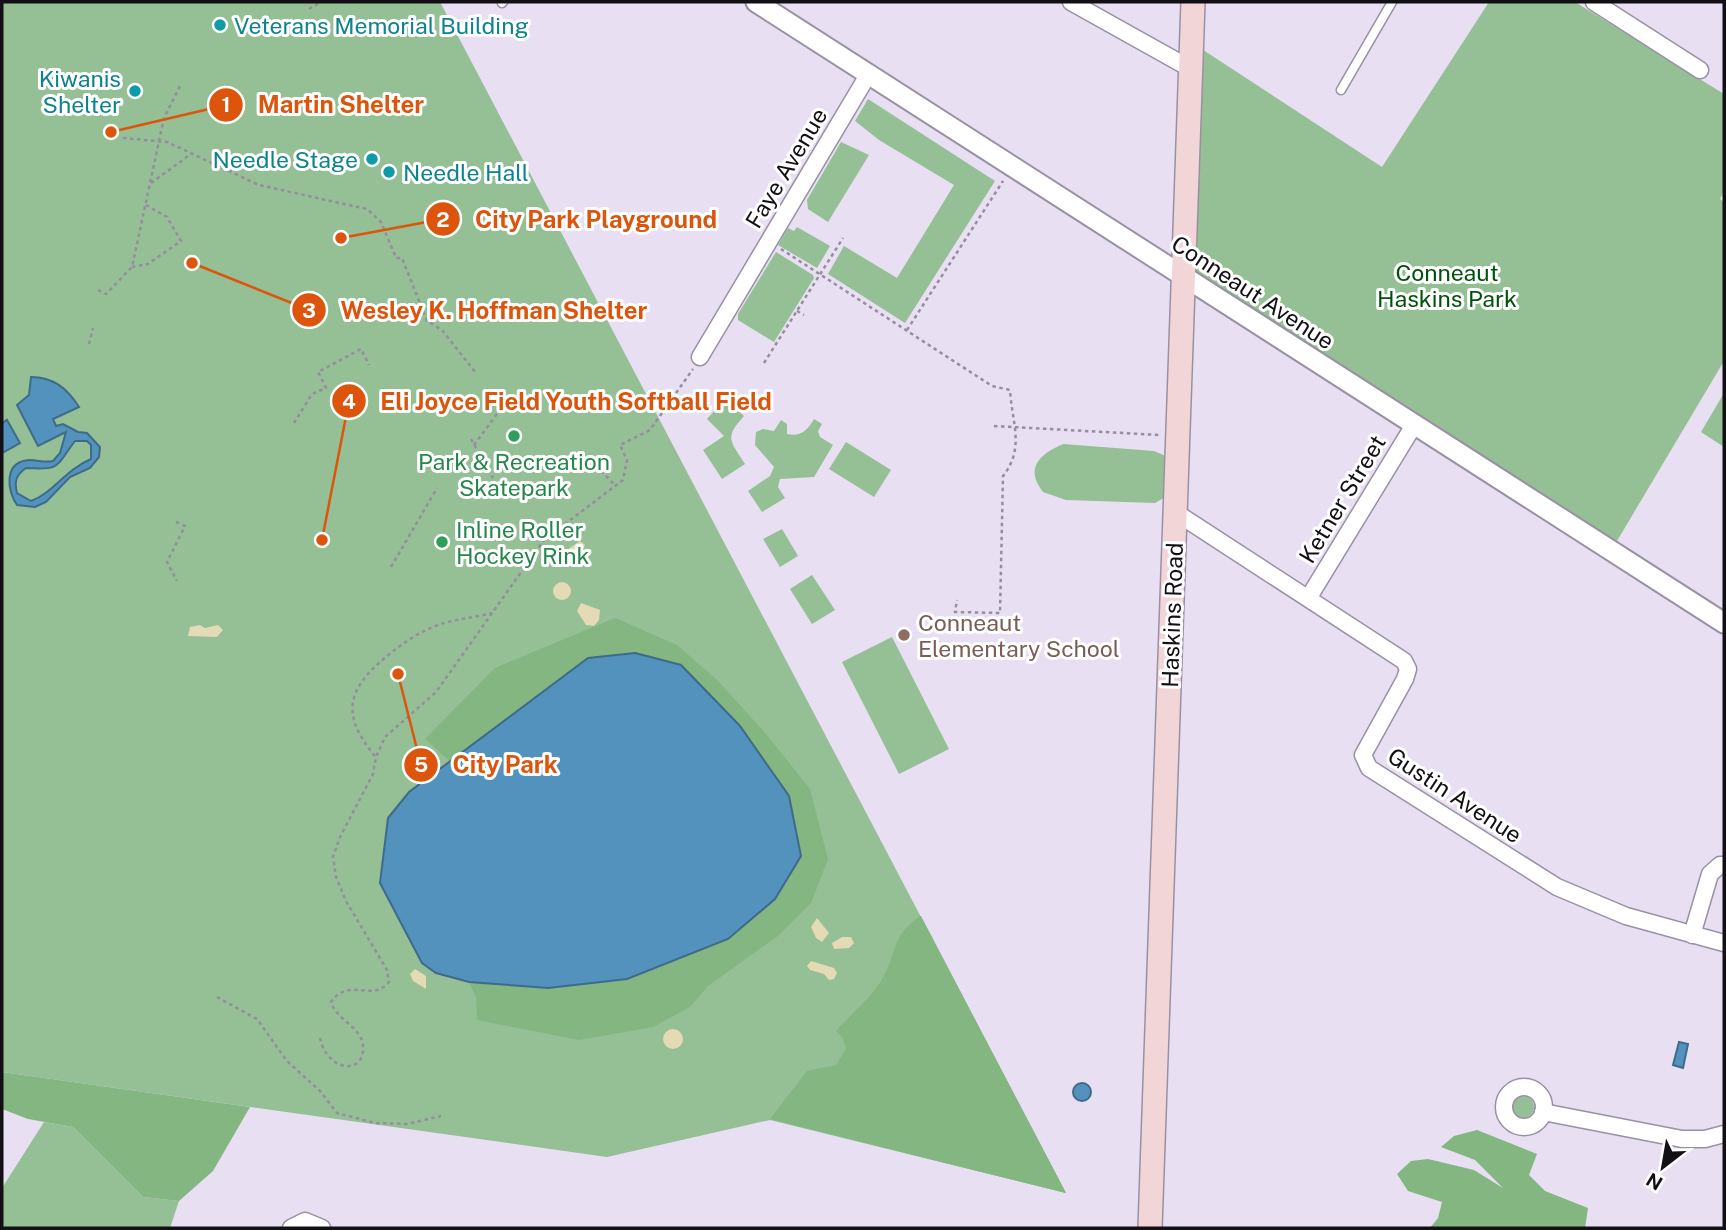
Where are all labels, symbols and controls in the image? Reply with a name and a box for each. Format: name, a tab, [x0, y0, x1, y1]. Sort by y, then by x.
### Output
place label: Veterans Memorial Building	[234, 12, 529, 39]
marker: Veterans Memorial Building	[212, 17, 228, 33]
place label: Kiwanis Shelter	[39, 65, 121, 118]
callout: Martin Shelter	[209, 82, 438, 127]
marker: Kiwanis Shelter	[127, 83, 143, 99]
text: Martin Shelter	[258, 90, 424, 118]
text: 1	[222, 92, 231, 117]
street label: Faye Avenue	[740, 103, 832, 233]
place label: Needle Stage	[213, 146, 358, 173]
marker: Needle Stage	[364, 151, 380, 167]
place label: Needle Hall	[403, 159, 529, 186]
marker: Needle Hall	[381, 164, 397, 180]
callout: City Park Playground	[426, 197, 731, 242]
text: City Park Playground	[475, 205, 717, 233]
text: 2	[436, 207, 450, 232]
street label: Conneaut Avenue	[1167, 230, 1339, 354]
park label: Conneaut Haskins Park	[1377, 259, 1517, 312]
callout: Wesley K. Hoffman Shelter	[292, 288, 662, 333]
text: Wesley K. Hoffman Shelter	[341, 296, 648, 324]
text: 3	[302, 298, 316, 323]
callout: Eli Joyce Field Youth Softball Field	[331, 379, 786, 424]
text: Eli Joyce Field Youth Softball Field	[380, 387, 772, 415]
text: 4	[342, 389, 356, 414]
marker: Park & Recreation Skatepark	[506, 428, 522, 444]
street label: Ketner Street	[1293, 430, 1391, 568]
place label: Park & Recreation Skatepark	[418, 448, 610, 501]
place label: Inline Roller Hockey Rink	[456, 516, 589, 569]
marker: Inline Roller Hockey Rink	[434, 534, 450, 550]
street label: Haskins Road	[1156, 542, 1188, 688]
place label: Conneaut Elementary School	[918, 609, 1120, 662]
marker: Conneaut Elementary School	[896, 627, 912, 643]
callout: City Park	[403, 742, 571, 787]
street label: Gustin Avenue	[1383, 742, 1527, 848]
text: City Park	[452, 750, 558, 778]
text: 5	[414, 752, 428, 777]
north arrow	[1628, 1132, 1698, 1202]
text: N	[1642, 1168, 1666, 1195]

